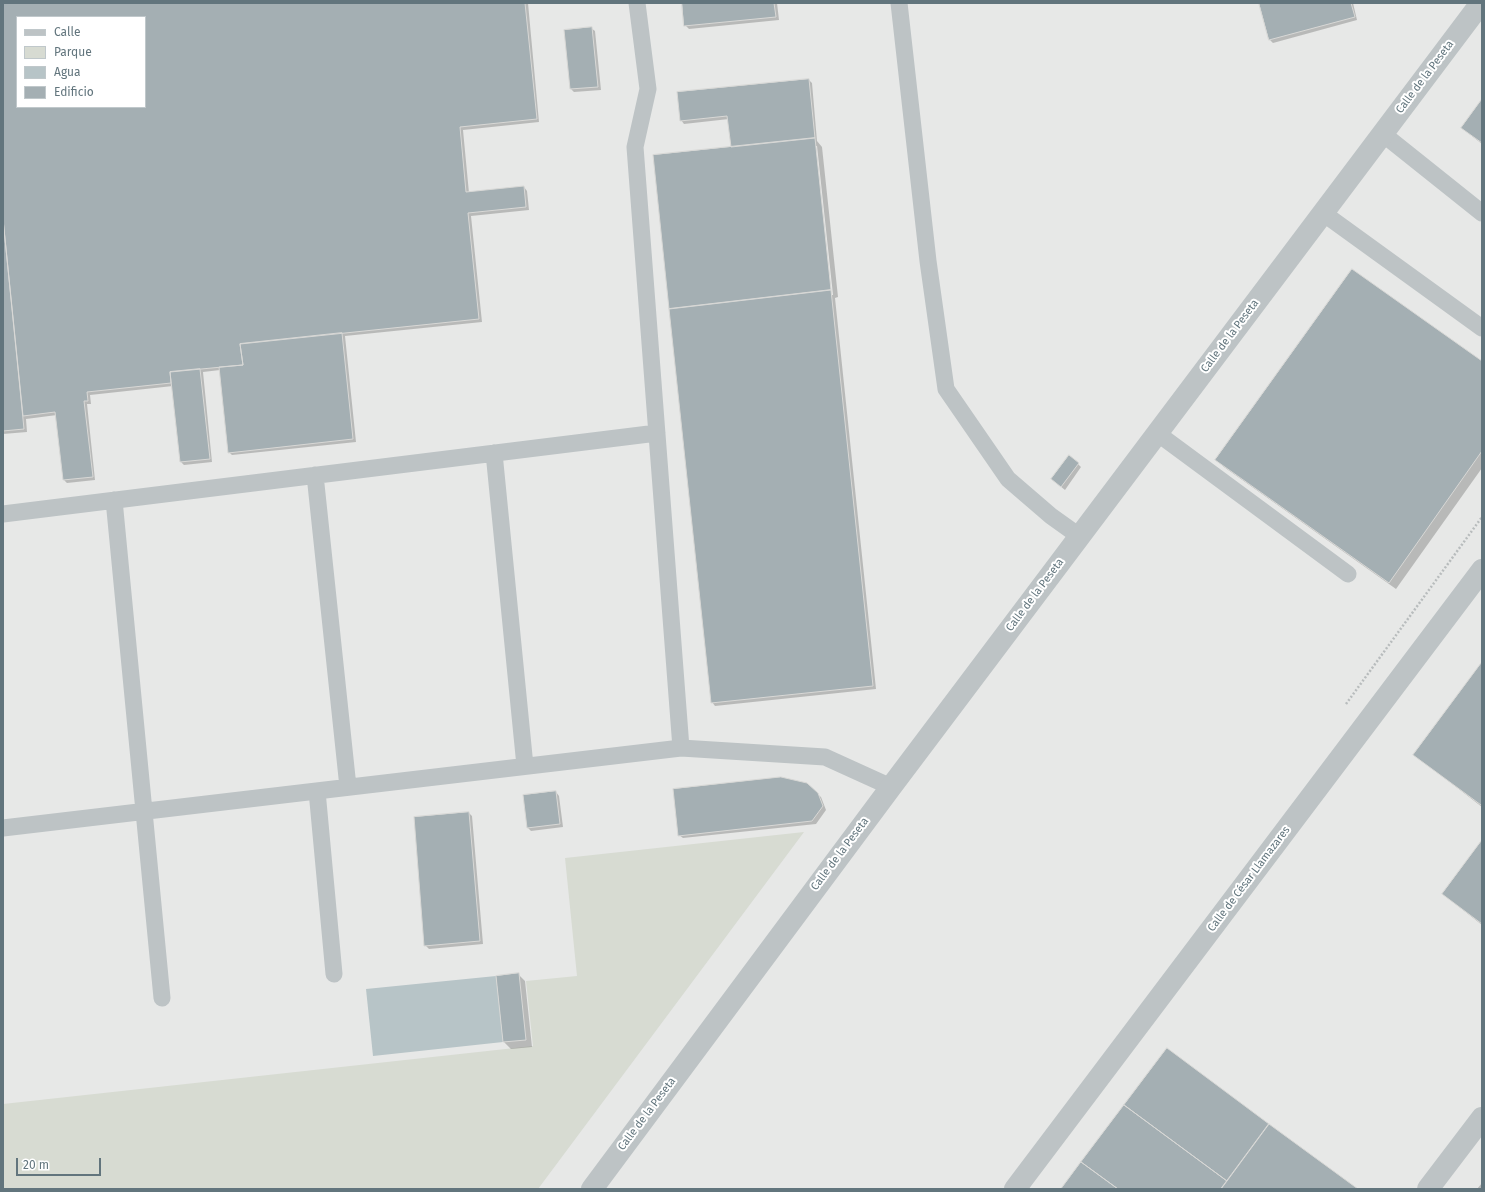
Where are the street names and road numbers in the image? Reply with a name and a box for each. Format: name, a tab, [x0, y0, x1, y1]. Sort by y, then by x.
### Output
street label: Calle de la Peseta	[1393, 38, 1457, 116]
street label: Calle de la Peseta	[1198, 297, 1262, 375]
street label: Calle de la Peseta	[1003, 556, 1067, 634]
street label: Calle de la Peseta	[808, 815, 872, 893]
street label: Calle de César Llamazares	[1205, 824, 1293, 934]
street label: Calle de la Peseta	[615, 1075, 679, 1153]

